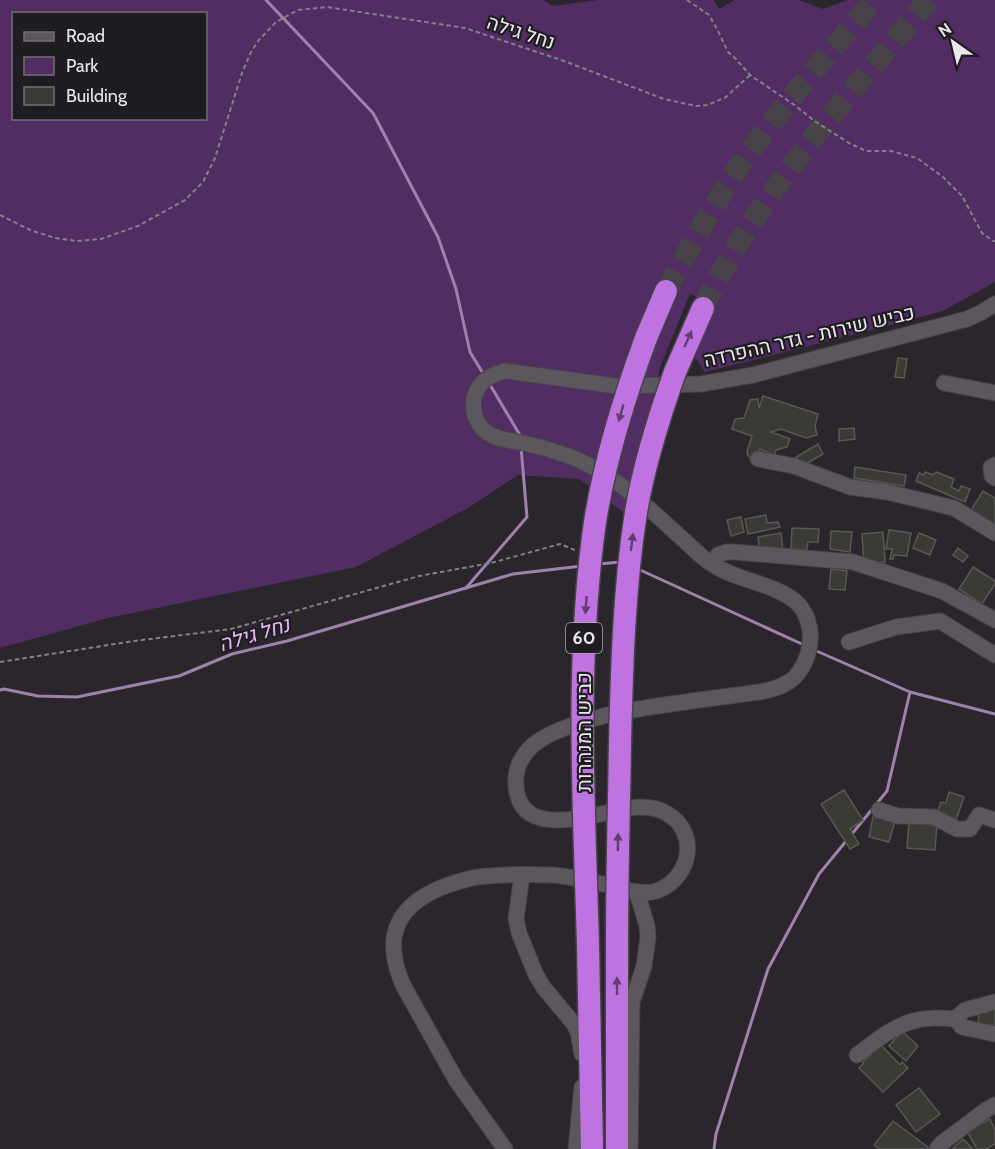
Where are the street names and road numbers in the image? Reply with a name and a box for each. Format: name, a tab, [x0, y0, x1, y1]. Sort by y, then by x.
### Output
street label: נחל גילה	[484, 10, 558, 54]
street label: כביש שירות - גדר ההפרדה	[701, 300, 917, 372]
road number: 60	[566, 623, 602, 653]
street label: כביש המנהרות	[572, 672, 596, 792]

